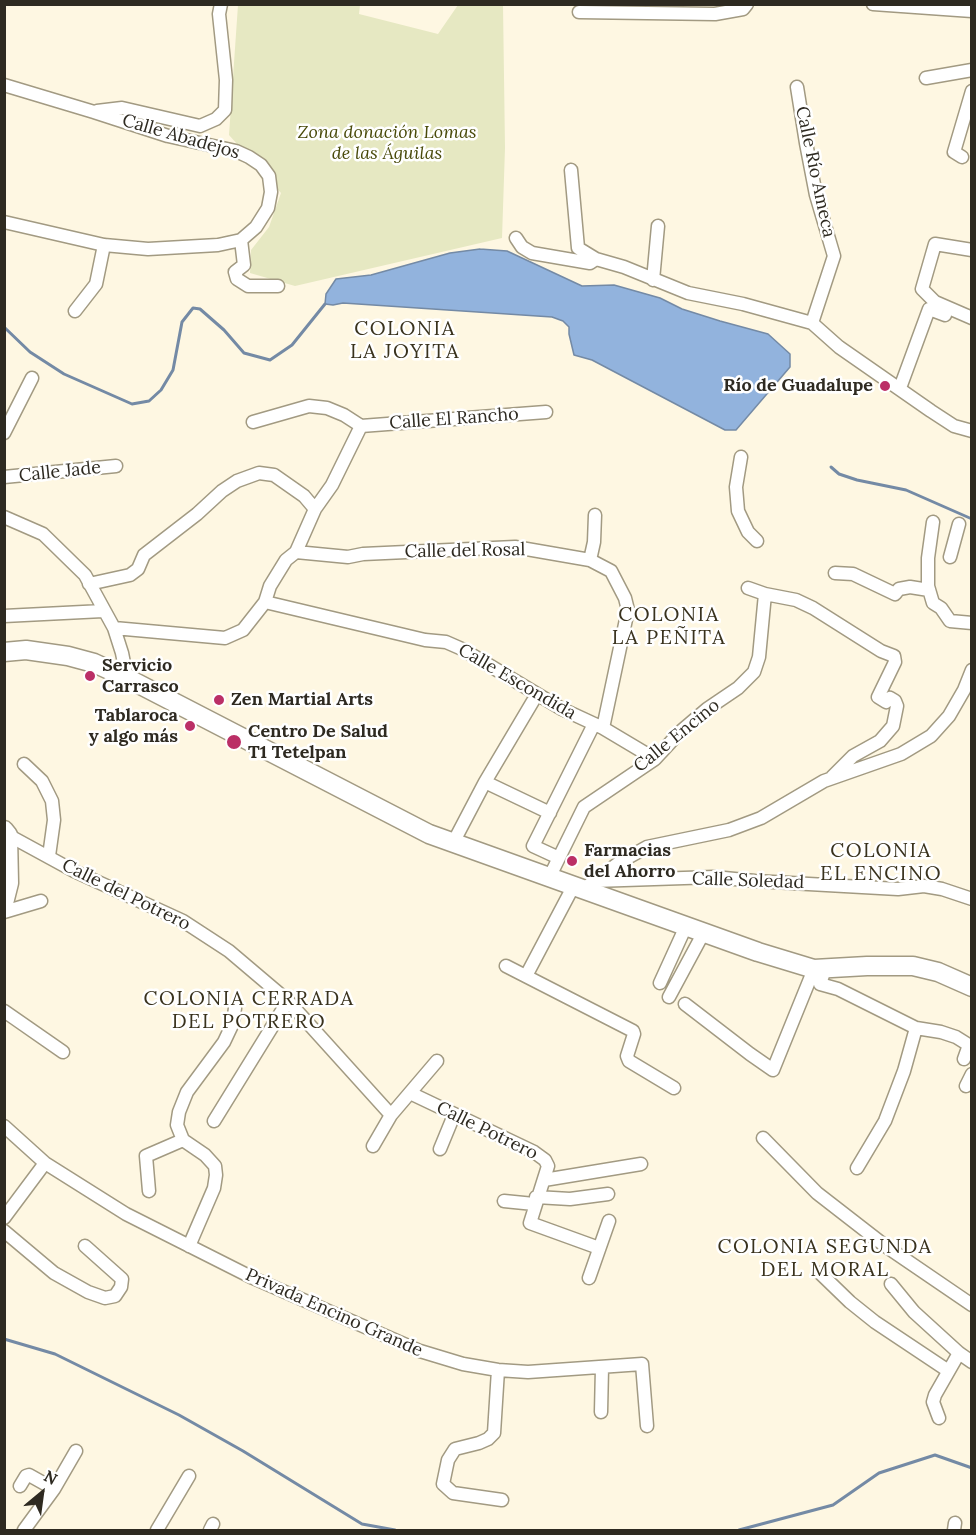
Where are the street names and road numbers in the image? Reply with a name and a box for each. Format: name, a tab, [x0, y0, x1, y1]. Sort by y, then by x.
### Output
street label: Calle Río Ameca	[791, 104, 839, 240]
street label: Calle Abadejos	[120, 110, 242, 164]
street label: Calle El Rancho	[389, 404, 519, 434]
street label: Calle Jade	[18, 457, 102, 487]
street label: Calle del Rosal	[405, 539, 525, 563]
street label: Calle Escondida	[454, 640, 580, 724]
street label: Calle Encino	[630, 695, 724, 777]
street label: Calle del Potrero	[58, 855, 194, 935]
street label: Calle Soledad	[692, 868, 804, 894]
street label: Calle Potrero	[433, 1097, 541, 1165]
street label: Privada Encino Grande	[242, 1264, 426, 1362]

